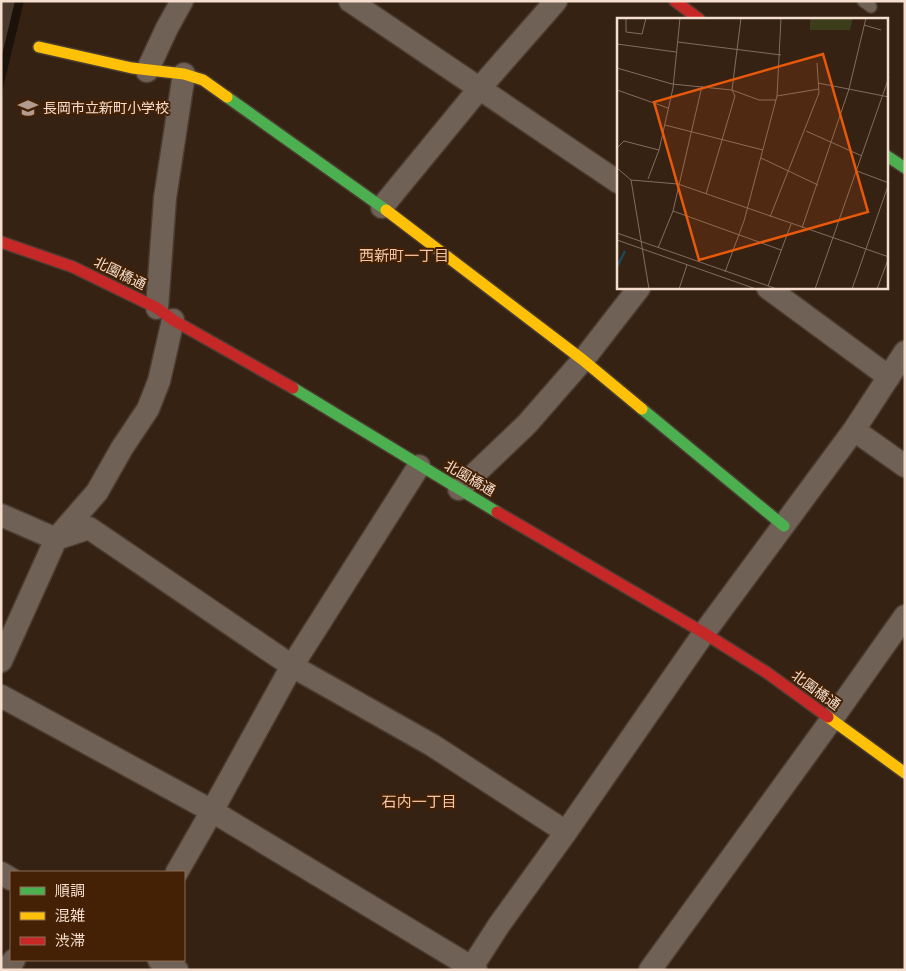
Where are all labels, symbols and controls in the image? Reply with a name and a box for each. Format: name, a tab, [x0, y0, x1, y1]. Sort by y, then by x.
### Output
inset map	[617, 18, 888, 289]
school or university icon: 長岡市立新町小学校	[17, 97, 39, 119]
place label: 長岡市立新町小学校	[43, 99, 169, 117]
district label: 西新町一丁目	[359, 246, 449, 265]
street label: 北園橋通	[91, 253, 149, 293]
street label: 北園橋通	[441, 456, 499, 500]
street label: 北園橋通	[788, 666, 844, 714]
district label: 石内一丁目	[381, 792, 457, 811]
legend	[10, 871, 185, 961]
text: 順調	[55, 881, 85, 900]
text: 混雑	[55, 906, 85, 925]
text: 渋滞	[55, 931, 85, 950]

